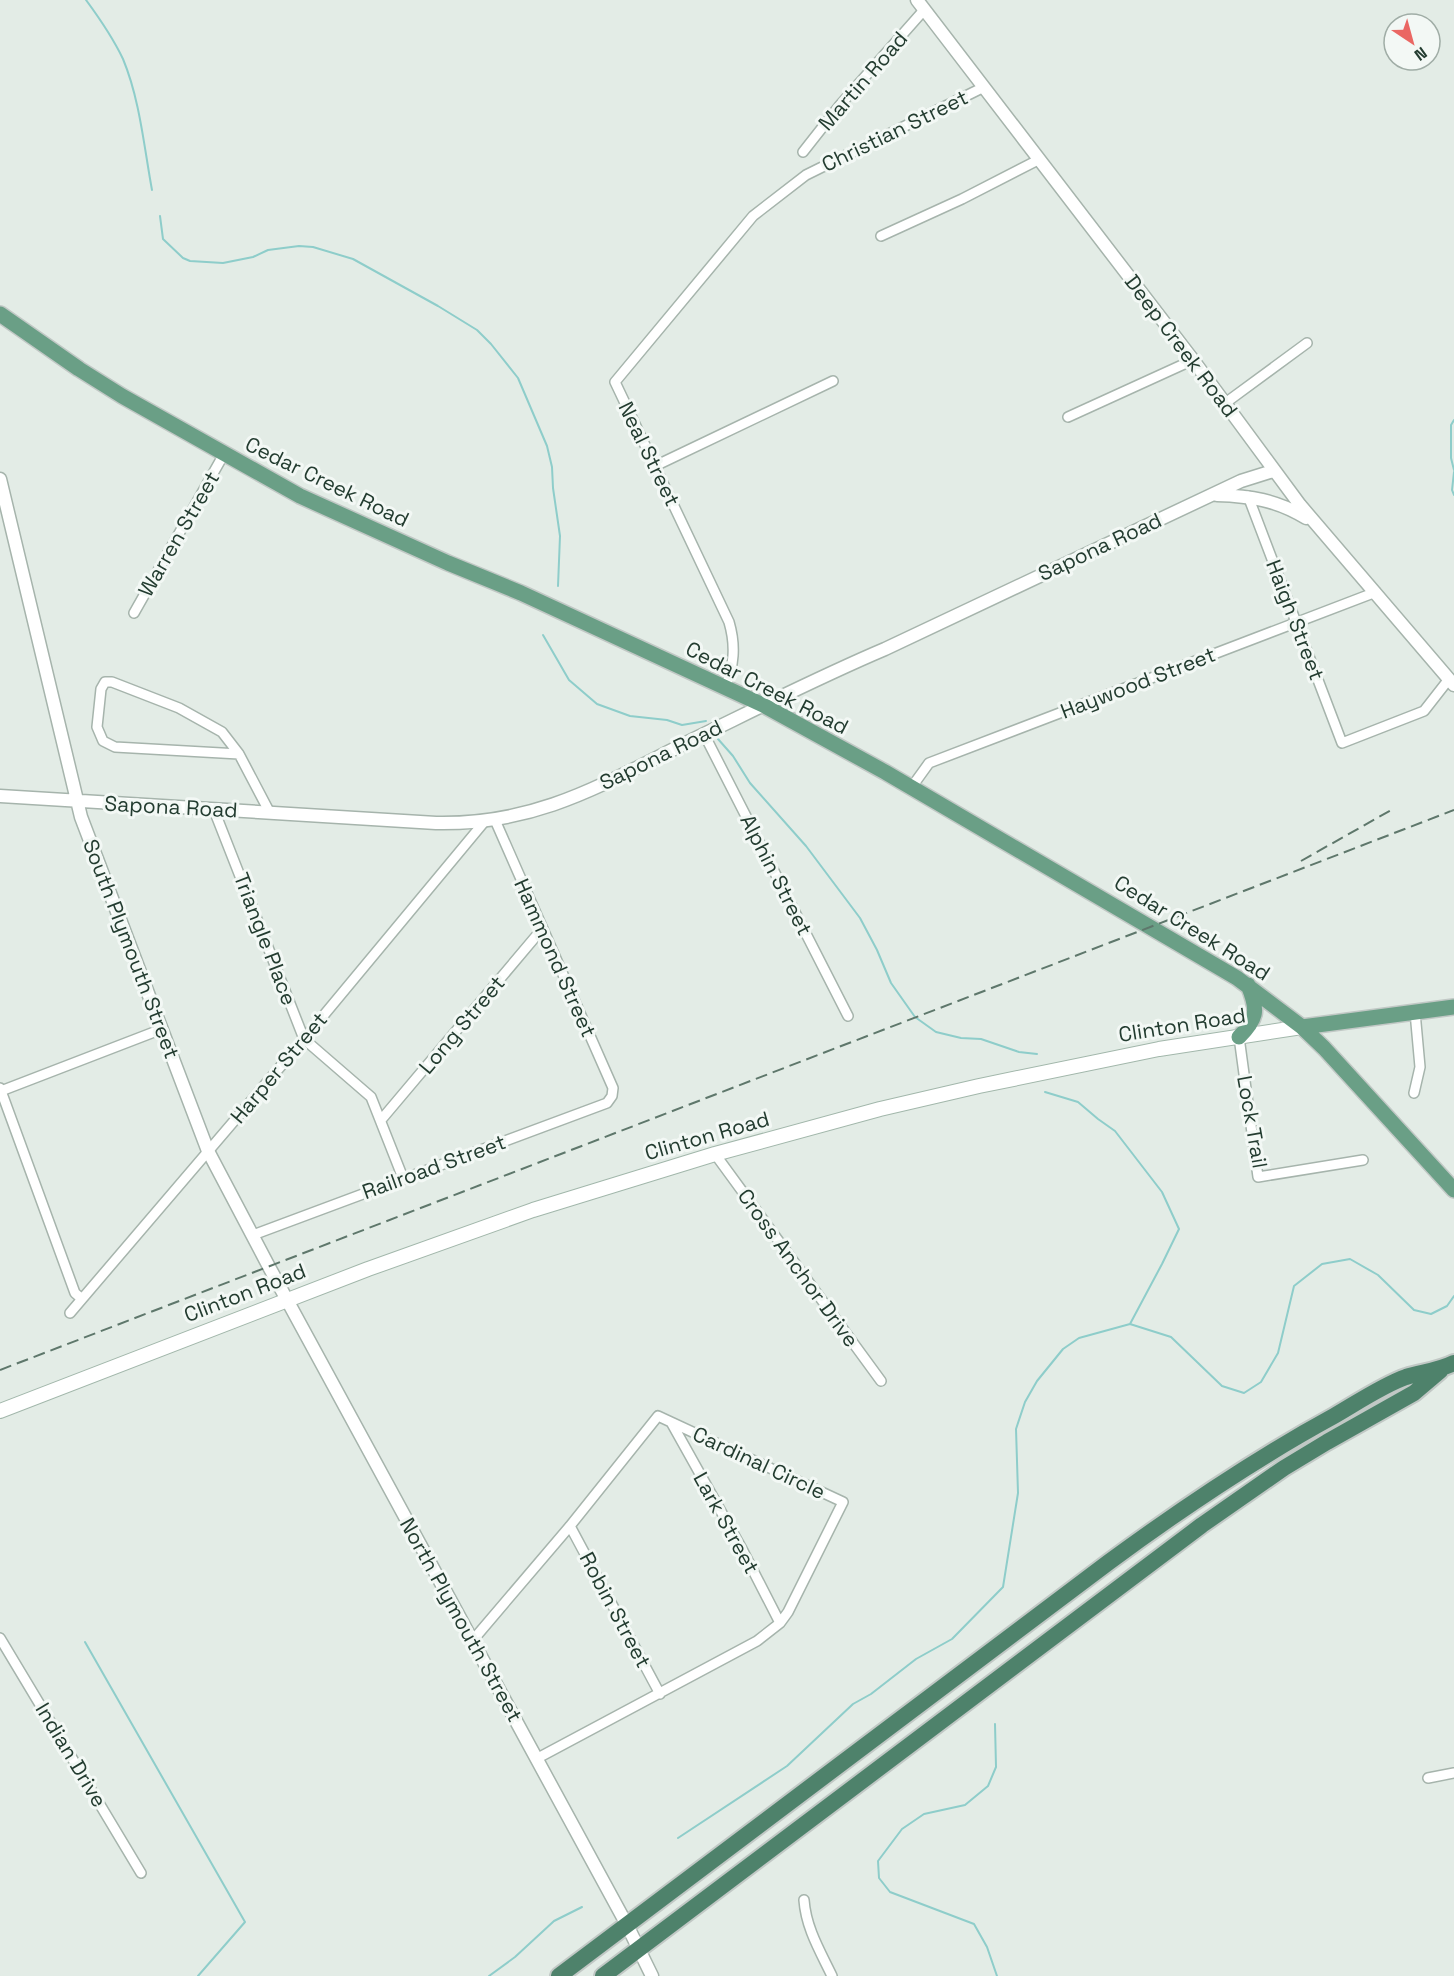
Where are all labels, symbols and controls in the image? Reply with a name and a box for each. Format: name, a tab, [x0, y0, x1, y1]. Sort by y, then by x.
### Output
north arrow	[1382, 12, 1442, 72]
street label: Martin Road	[812, 25, 913, 136]
text: N	[1410, 42, 1431, 65]
street label: Christian Street	[817, 83, 972, 178]
street label: Deep Creek Road	[1119, 269, 1244, 422]
street label: Neal Street	[613, 397, 686, 511]
street label: Cedar Creek Road	[241, 430, 414, 533]
street label: Warren Street	[132, 466, 225, 601]
street label: Sapona Road	[1034, 506, 1166, 587]
street label: Haigh Street	[1260, 556, 1331, 684]
street label: Cedar Creek Road	[681, 635, 853, 740]
street label: Haywood Street	[1056, 641, 1219, 725]
street label: Sapona Road	[595, 713, 727, 796]
street label: Sapona Road	[104, 790, 238, 823]
street label: Alphin Street	[734, 810, 819, 940]
street label: South Plymouth Street	[77, 835, 186, 1063]
street label: Triangle Place	[228, 869, 303, 1009]
street label: Cedar Creek Road	[1109, 869, 1275, 986]
street label: Hammond Street	[508, 874, 603, 1041]
street label: Long Street	[413, 970, 511, 1079]
street label: Clinton Road	[1116, 1001, 1247, 1048]
street label: Harper Street	[224, 1006, 333, 1129]
street label: Lock Trail	[1231, 1073, 1274, 1170]
street label: Clinton Road	[641, 1105, 772, 1166]
street label: Railroad Street	[358, 1128, 509, 1205]
street label: Cross Anchor Drive	[732, 1183, 865, 1352]
street label: Clinton Road	[180, 1257, 310, 1328]
street label: Cardinal Circle	[688, 1420, 830, 1505]
street label: Lark Street	[687, 1467, 765, 1578]
street label: North Plymouth Street	[394, 1513, 529, 1727]
street label: Robin Street	[574, 1547, 657, 1672]
street label: Indian Drive	[30, 1698, 113, 1812]

